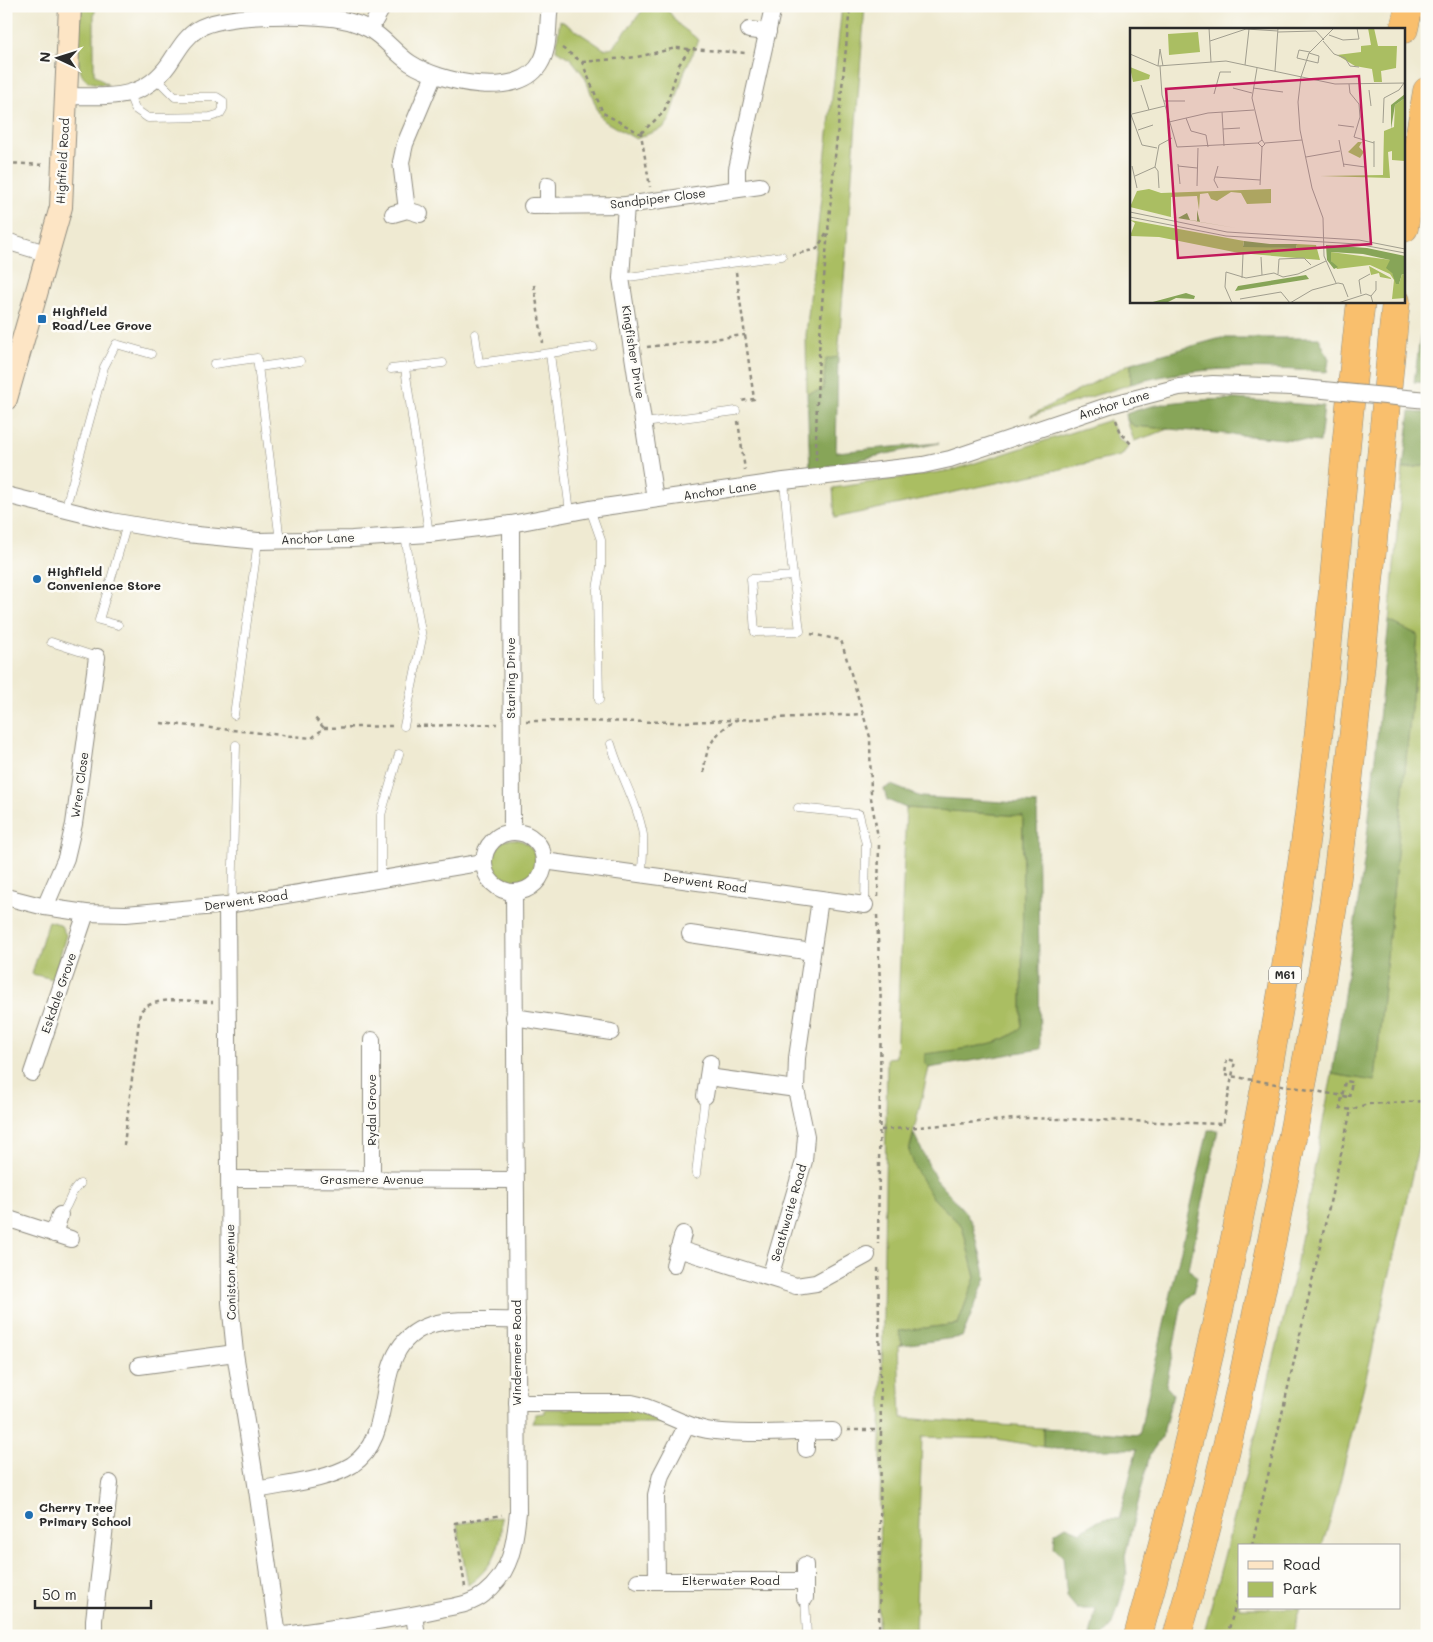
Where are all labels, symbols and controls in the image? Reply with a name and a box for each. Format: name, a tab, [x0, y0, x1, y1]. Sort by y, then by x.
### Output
inset map	[1130, 28, 1406, 302]
north arrow	[32, 32, 82, 82]
text: N	[35, 51, 54, 63]
street label: Highfield Road	[52, 117, 72, 204]
street label: Sandpiper Close	[609, 184, 707, 212]
place label: Highfield Road/Lee Grove	[52, 303, 152, 333]
street label: Kingfisher Drive	[619, 304, 649, 400]
marker: Highfield Road/Lee Grove	[36, 313, 48, 325]
street label: Anchor Lane	[1076, 386, 1151, 422]
street label: Anchor Lane	[682, 477, 757, 503]
street label: Anchor Lane	[281, 529, 355, 547]
place label: Highfield Convenience Store	[47, 563, 161, 593]
marker: Highfield Convenience Store	[31, 573, 43, 585]
street label: Starling Drive	[502, 637, 518, 719]
street label: Wren Close	[66, 751, 92, 819]
street label: Derwent Road	[662, 868, 748, 896]
street label: Derwent Road	[203, 886, 289, 914]
street label: Eskdale Grove	[37, 950, 79, 1035]
road number: M61	[1269, 966, 1301, 984]
street label: Rydal Grove	[363, 1074, 379, 1146]
street label: Seathwaite Road	[766, 1162, 810, 1263]
street label: Grasmere Avenue	[320, 1171, 424, 1187]
street label: Coniston Avenue	[221, 1224, 239, 1320]
street label: Windermere Road	[508, 1300, 524, 1406]
place label: Cherry Tree Primary School	[39, 1499, 131, 1529]
marker: Cherry Tree Primary School	[23, 1509, 35, 1521]
legend	[1238, 1544, 1400, 1610]
text: Road	[1283, 1554, 1320, 1574]
street label: Elterwater Road	[682, 1572, 780, 1588]
scale bar	[35, 1577, 151, 1609]
text: Park	[1283, 1578, 1317, 1598]
text: 50 m	[42, 1584, 77, 1604]

